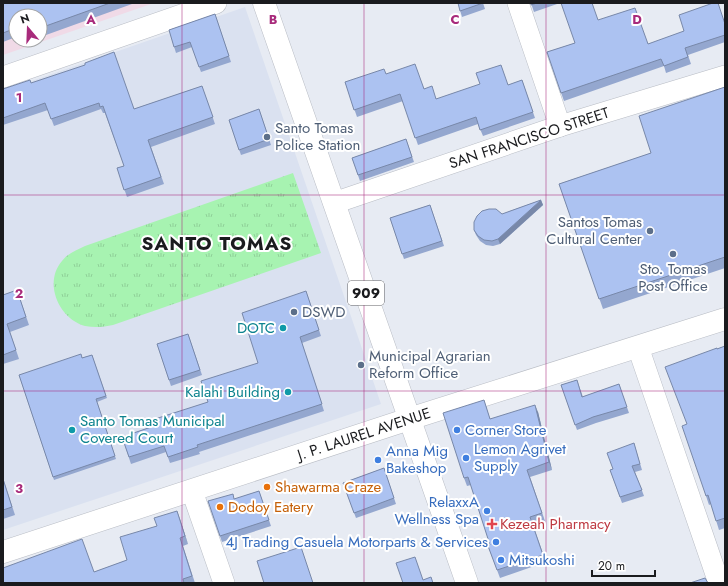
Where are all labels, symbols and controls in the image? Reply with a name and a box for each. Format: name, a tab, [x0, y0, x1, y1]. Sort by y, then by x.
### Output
north arrow	[8, 8, 48, 48]
text: N	[18, 10, 31, 28]
text: A	[85, 10, 96, 29]
text: B	[269, 10, 278, 29]
text: C	[450, 10, 460, 29]
text: D	[632, 10, 642, 29]
text: 1	[16, 88, 22, 107]
street label: SAN FRANCISCO STREET	[446, 102, 612, 174]
place label: Santo Tomas Police Station	[275, 117, 360, 156]
marker: Santo Tomas Police Station	[262, 132, 272, 142]
place label: Santos Tomas Cultural Center	[546, 211, 643, 250]
marker: Santos Tomas Cultural Center	[645, 226, 655, 236]
district label: SANTO TOMAS	[141, 230, 293, 257]
marker: Sto. Tomas Post Office	[668, 249, 678, 259]
place label: Sto. Tomas Post Office	[638, 258, 708, 297]
road number: 909	[348, 281, 384, 305]
text: 2	[15, 284, 23, 303]
place label: DSWD	[302, 301, 345, 323]
marker: DSWD	[289, 307, 299, 317]
place label: DOTC	[237, 317, 275, 339]
marker: DOTC	[278, 323, 288, 333]
place label: Municipal Agrarian Reform Office	[369, 345, 491, 384]
marker: Municipal Agrarian Reform Office	[356, 360, 366, 370]
place label: Kalahi Building	[185, 381, 280, 403]
marker: Kalahi Building	[283, 387, 293, 397]
street label: J. P. LAUREL AVENUE	[293, 402, 433, 467]
place label: Santo Tomas Municipal Covered Court	[80, 410, 225, 449]
place label: Corner Store	[465, 419, 547, 441]
marker: Santo Tomas Municipal Covered Court	[67, 425, 77, 435]
marker: Corner Store	[452, 425, 462, 435]
place label: Lemon Agrivet Supply	[474, 438, 566, 477]
place label: Anna Mig Bakeshop	[386, 440, 448, 479]
marker: Lemon Agrivet Supply	[461, 453, 471, 463]
marker: Anna Mig Bakeshop	[373, 455, 383, 465]
place label: Shawarma Craze	[275, 476, 382, 498]
text: 3	[15, 479, 23, 498]
marker: Shawarma Craze	[262, 482, 272, 492]
place label: RelaxxA Wellness Spa	[395, 491, 479, 530]
place label: Dodoy Eatery	[228, 496, 313, 518]
marker: Dodoy Eatery	[215, 502, 225, 512]
marker: RelaxxA Wellness Spa	[482, 506, 492, 516]
place label: Kezeah Pharmacy	[500, 513, 611, 535]
marker: Kezeah Pharmacy	[487, 519, 497, 529]
place label: 4J Trading Casuela Motorparts & Services	[225, 531, 488, 553]
marker: 4J Trading Casuela Motorparts & Services	[491, 537, 501, 547]
place label: Mitsukoshi	[509, 549, 575, 571]
scale bar	[592, 552, 655, 578]
marker: Mitsukoshi	[496, 555, 506, 565]
text: 20 m	[598, 557, 625, 575]

